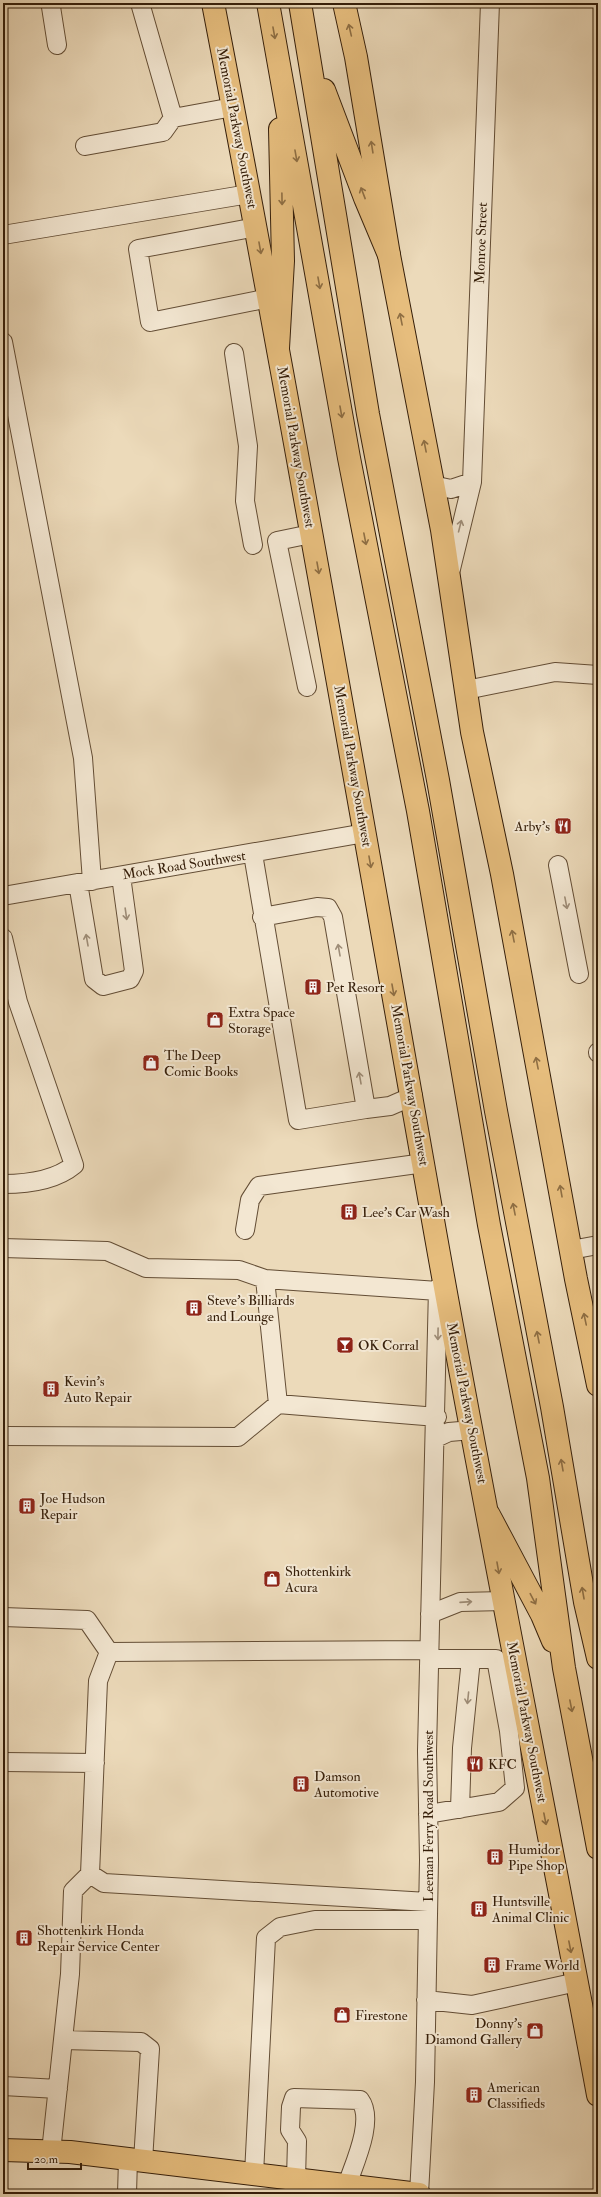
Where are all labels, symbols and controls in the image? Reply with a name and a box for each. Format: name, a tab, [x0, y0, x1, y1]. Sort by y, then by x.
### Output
one-way arrow	[346, 24, 354, 37]
one-way arrow	[270, 26, 278, 39]
street label: Memorial Parkway Southwest	[212, 46, 261, 211]
one-way arrow	[368, 141, 376, 154]
one-way arrow	[292, 149, 300, 162]
one-way arrow	[359, 187, 367, 199]
one-way arrow	[278, 192, 285, 205]
street label: Monroe Street	[471, 201, 491, 284]
one-way arrow	[256, 241, 264, 254]
one-way arrow	[315, 277, 323, 290]
one-way arrow	[397, 313, 405, 326]
street label: Memorial Parkway Southwest	[272, 365, 319, 530]
one-way arrow	[337, 405, 345, 418]
one-way arrow	[421, 440, 429, 453]
one-way arrow	[457, 520, 465, 533]
one-way arrow	[361, 533, 369, 546]
one-way arrow	[314, 561, 322, 574]
street label: Memorial Parkway Southwest	[329, 684, 376, 849]
restaurant icon: Arby's	[553, 816, 573, 836]
place label: Arby's	[513, 818, 550, 836]
street label: Mock Road Southwest	[121, 847, 247, 883]
one-way arrow	[366, 855, 374, 868]
one-way arrow	[562, 896, 570, 909]
one-way arrow	[122, 908, 130, 921]
one-way arrow	[509, 930, 517, 943]
one-way arrow	[83, 934, 91, 947]
one-way arrow	[335, 944, 343, 957]
building icon: Pet Resort	[303, 977, 323, 997]
place label: Pet Resort	[326, 979, 385, 996]
one-way arrow	[390, 983, 398, 996]
street label: Memorial Parkway Southwest	[386, 1003, 433, 1168]
place label: Extra Space Storage	[228, 1004, 295, 1037]
shop icon: Extra Space Storage	[205, 1010, 225, 1030]
place label: The Deep Comic Books	[164, 1047, 238, 1080]
shop icon: The Deep Comic Books	[141, 1053, 161, 1073]
one-way arrow	[533, 1057, 541, 1070]
one-way arrow	[356, 1072, 364, 1085]
one-way arrow	[556, 1185, 564, 1198]
building icon: Lee's Car Wash	[339, 1202, 359, 1222]
one-way arrow	[510, 1203, 518, 1216]
place label: Lee's Car Wash	[362, 1204, 451, 1221]
place label: Steve's Billiards and Lounge	[207, 1292, 295, 1325]
building icon: Steve's Billiards and Lounge	[184, 1298, 204, 1318]
one-way arrow	[580, 1313, 588, 1326]
street label: Memorial Parkway Southwest	[442, 1321, 491, 1486]
one-way arrow	[434, 1327, 442, 1340]
one-way arrow	[534, 1331, 542, 1344]
bar icon: OK Corral	[335, 1335, 355, 1355]
place label: OK Corral	[358, 1337, 419, 1354]
place label: Kevin's Auto Repair	[63, 1373, 133, 1407]
building icon: Kevin's Auto Repair	[41, 1379, 61, 1399]
one-way arrow	[557, 1459, 565, 1472]
place label: Joe Hudson Repair	[39, 1490, 105, 1524]
building icon: Joe Hudson Repair	[17, 1496, 37, 1516]
one-way arrow	[494, 1561, 502, 1574]
place label: Shottenkirk Acura	[284, 1563, 352, 1596]
shop icon: Shottenkirk Acura	[262, 1569, 282, 1589]
one-way arrow	[579, 1587, 587, 1600]
one-way arrow	[530, 1593, 538, 1605]
one-way arrow	[459, 1599, 472, 1606]
street label: Memorial Parkway Southwest	[502, 1640, 551, 1805]
one-way arrow	[464, 1691, 471, 1704]
one-way arrow	[567, 1699, 575, 1712]
street label: Leeman Ferry Road Southwest	[420, 1730, 438, 1902]
restaurant icon: KFC	[465, 1754, 485, 1774]
place label: KFC	[488, 1756, 517, 1773]
place label: Damson Automotive	[313, 1768, 379, 1801]
building icon: Damson Automotive	[291, 1774, 311, 1794]
one-way arrow	[542, 1812, 550, 1825]
place label: Humidor Pipe Shop	[508, 1841, 565, 1875]
building icon: Humidor Pipe Shop	[485, 1847, 505, 1867]
place label: Huntsville Animal Clinic	[491, 1893, 569, 1926]
building icon: Huntsville Animal Clinic	[469, 1899, 489, 1919]
place label: Shottenkirk Honda Repair Service Center	[37, 1922, 160, 1956]
building icon: Shottenkirk Honda Repair Service Center	[14, 1928, 34, 1948]
one-way arrow	[566, 1940, 574, 1953]
building icon: Frame World	[482, 1955, 502, 1975]
place label: Frame World	[505, 1957, 579, 1974]
shop icon: Firestone	[332, 2005, 352, 2025]
place label: Firestone	[355, 2007, 408, 2024]
place label: Donny's Diamond Gallery	[425, 2015, 523, 2049]
shop icon: Donny's Diamond Gallery	[525, 2021, 545, 2041]
place label: American Classifieds	[486, 2079, 545, 2112]
building icon: American Classifieds	[464, 2085, 484, 2105]
scale bar	[28, 2145, 81, 2171]
text: 20 m	[34, 2152, 59, 2167]

